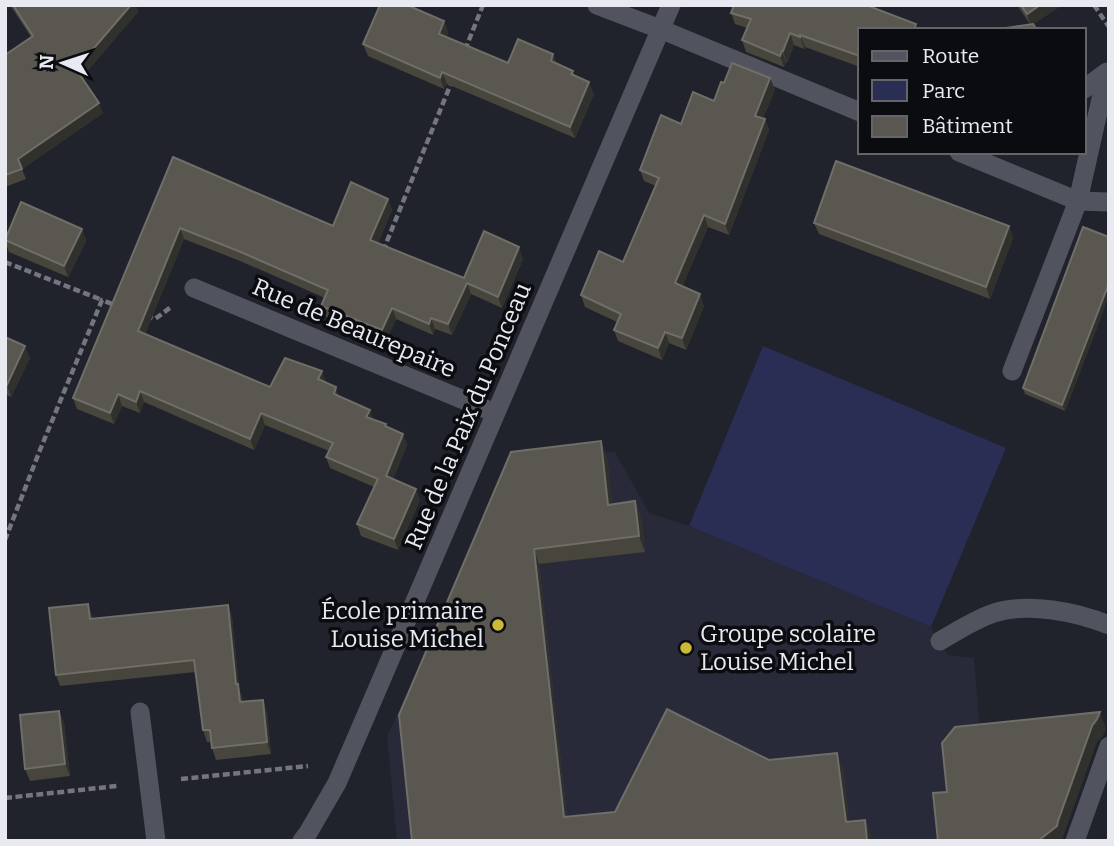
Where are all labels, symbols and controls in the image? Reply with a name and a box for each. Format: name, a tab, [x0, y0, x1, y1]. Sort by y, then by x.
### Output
north arrow	[28, 28, 98, 98]
legend	[858, 28, 1086, 154]
text: Route	[922, 43, 979, 69]
text: N	[35, 54, 58, 70]
text: Parc	[922, 78, 965, 104]
text: Bâtiment	[922, 113, 1013, 139]
street label: Rue de Beaurepaire	[248, 273, 460, 383]
street label: Rue de la Paix du Ponceau	[399, 279, 537, 553]
place label: École primaire Louise Michel	[321, 596, 484, 653]
marker: École primaire Louise Michel	[490, 617, 506, 633]
place label: Groupe scolaire Louise Michel	[700, 620, 876, 676]
marker: Groupe scolaire Louise Michel	[678, 640, 694, 656]

